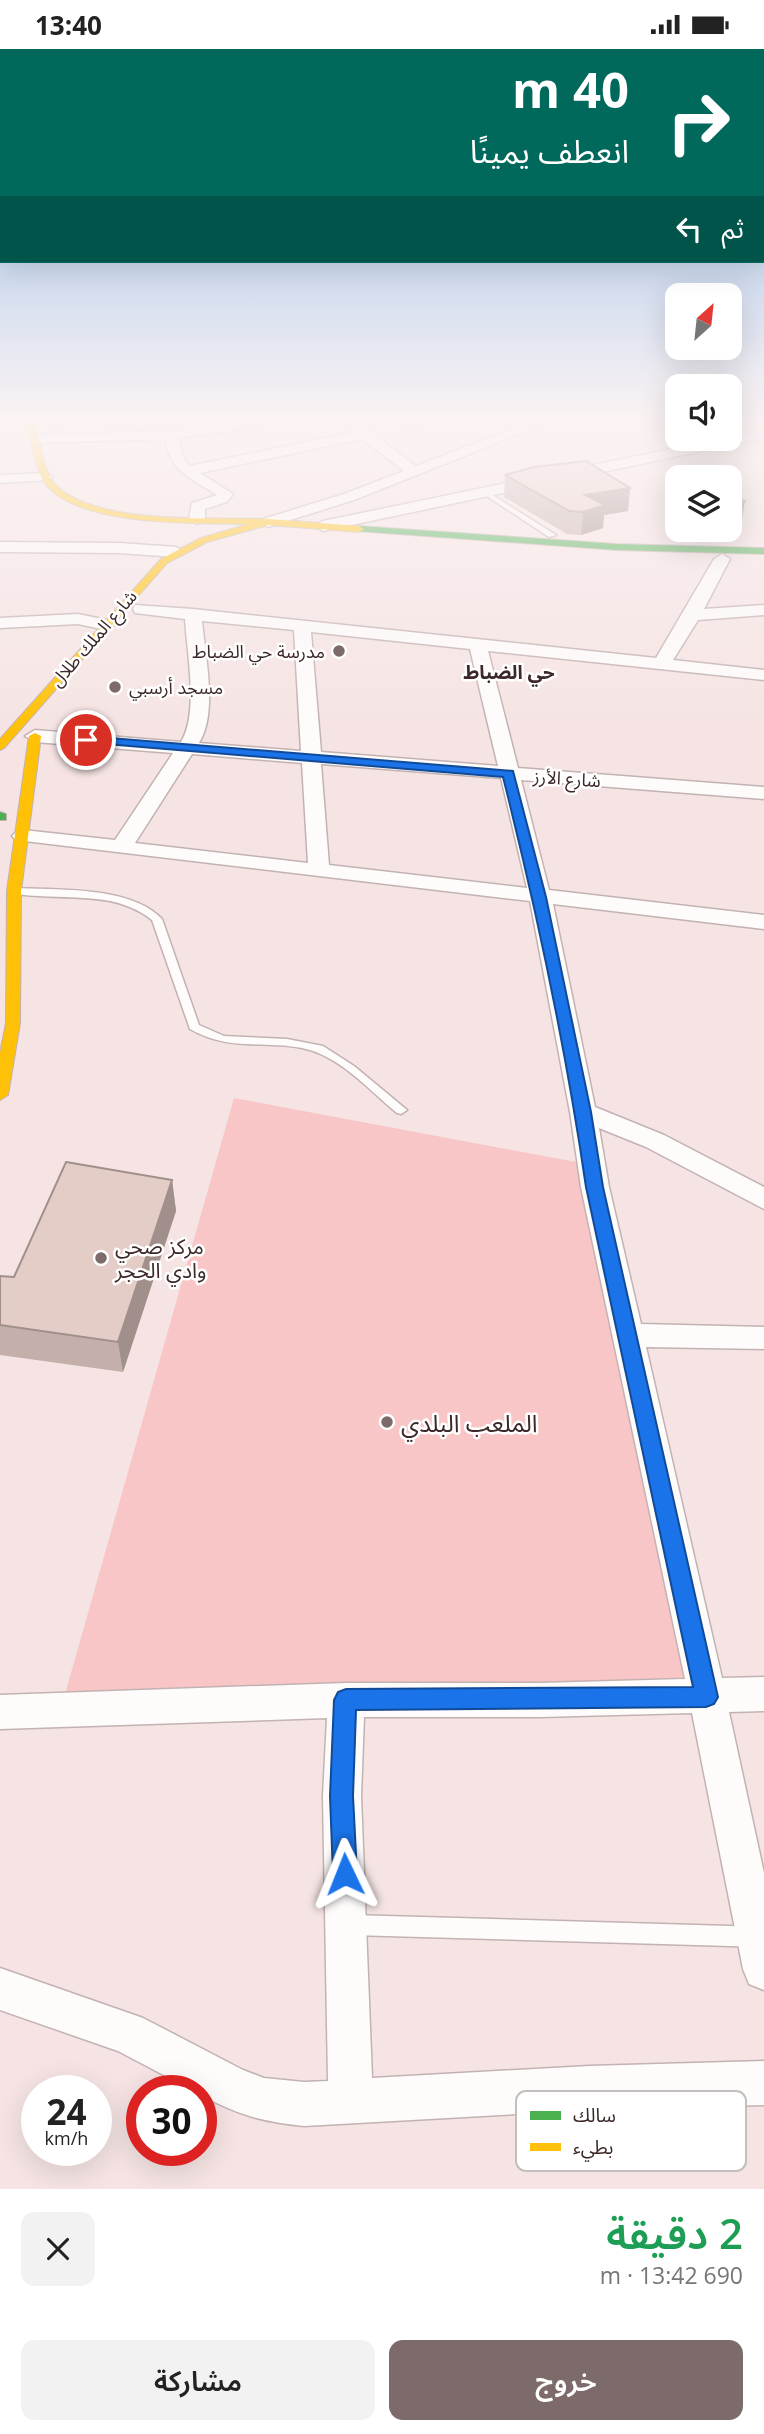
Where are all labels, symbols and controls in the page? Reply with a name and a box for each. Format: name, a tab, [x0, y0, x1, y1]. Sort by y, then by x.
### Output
text: 13:40	[35, 7, 102, 43]
text: 40 m	[512, 56, 629, 122]
icon: right	[653, 77, 744, 168]
text: انعطف يمينًا	[470, 129, 629, 172]
icon: left	[670, 210, 708, 248]
text: ثم	[722, 210, 744, 246]
north arrow	[665, 283, 742, 361]
map controls	[665, 283, 742, 542]
button: sound	[665, 374, 742, 451]
button: layers	[665, 465, 742, 542]
street label: شارع الملك طلال	[44, 584, 144, 694]
place label: مدرسة حي الضباط	[192, 639, 325, 665]
marker: مدرسة حي الضباط	[331, 643, 347, 659]
district label: حي الضباط	[463, 659, 555, 687]
place label: مسجد أرسبي	[129, 675, 223, 701]
marker: مسجد أرسبي	[107, 679, 123, 695]
pin	[56, 710, 116, 770]
icon: arrive	[67, 721, 105, 759]
street label: شارع الأرز	[531, 764, 602, 795]
place label: مركز صحي وادي الحجر	[114, 1232, 206, 1287]
marker: مركز صحي وادي الحجر	[93, 1250, 109, 1266]
place label: الملعب البلدي	[401, 1406, 537, 1442]
marker: الملعب البلدي	[379, 1414, 395, 1430]
position arrow	[308, 1837, 382, 1911]
speed limit sign: 30	[126, 2075, 217, 2166]
text: 24	[46, 2088, 87, 2135]
legend	[516, 2091, 746, 2171]
text: سالك	[573, 2102, 616, 2128]
text: km/h	[45, 2126, 88, 2150]
text: بطيء	[573, 2134, 613, 2162]
text: 2 دقيقة	[606, 2204, 743, 2261]
button: close	[21, 2212, 95, 2286]
text: 690 m · 13:42	[600, 2259, 743, 2291]
button: مشاركة	[21, 2340, 375, 2420]
button: خروج	[389, 2340, 743, 2420]

